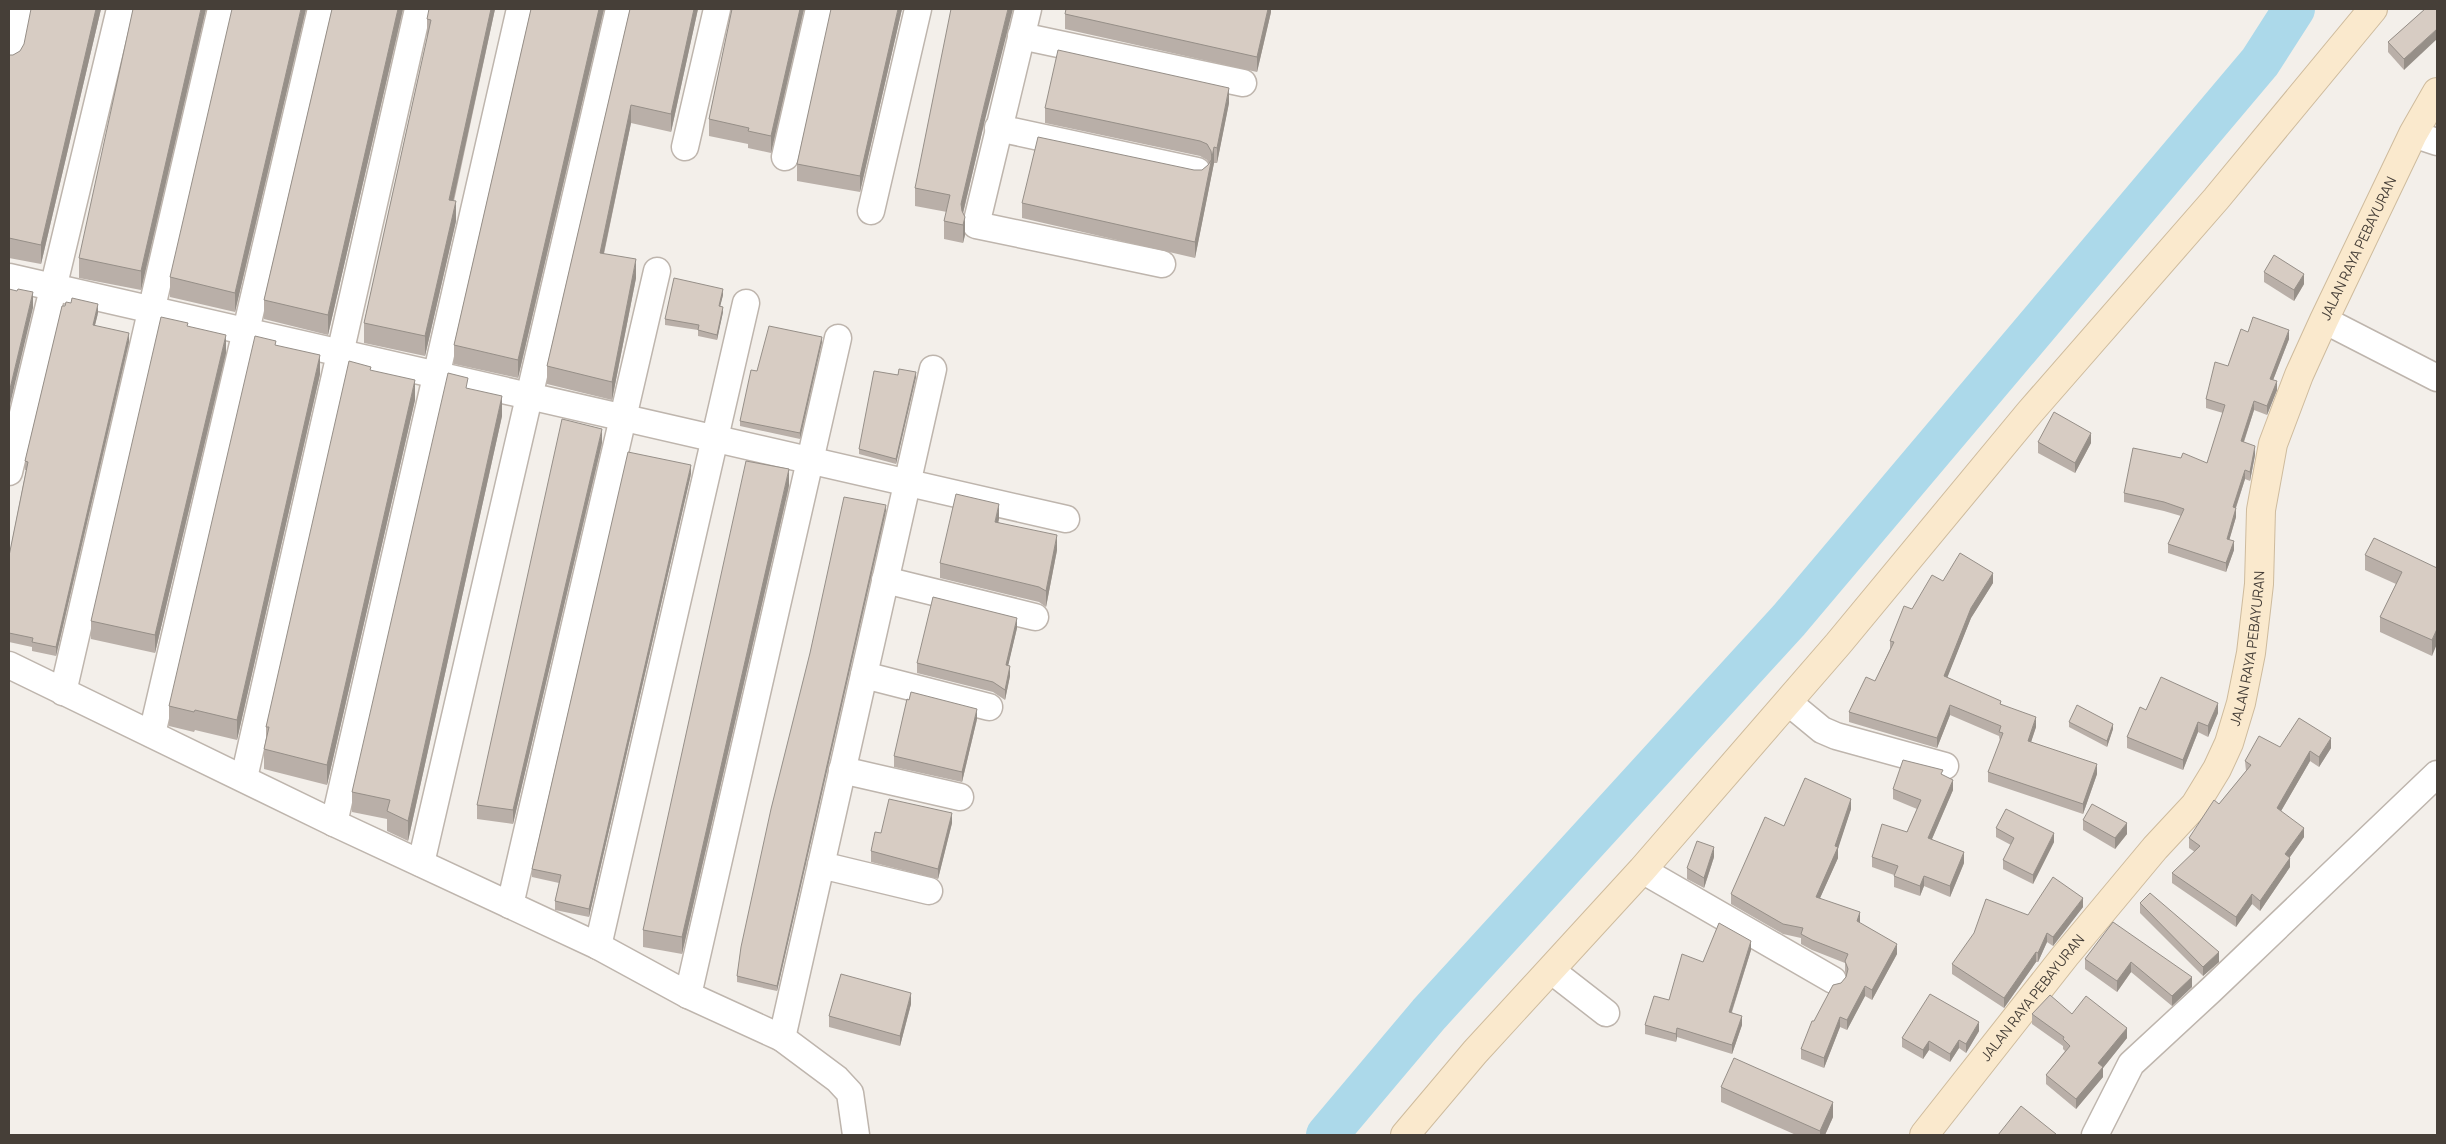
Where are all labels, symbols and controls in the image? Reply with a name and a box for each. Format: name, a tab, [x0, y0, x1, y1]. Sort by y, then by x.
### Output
street label: JALAN RAYA PEBAYURAN	[2315, 173, 2400, 323]
street label: JALAN RAYA PEBAYURAN	[2225, 571, 2268, 728]
street label: JALAN RAYA PEBAYURAN	[1976, 930, 2088, 1065]

